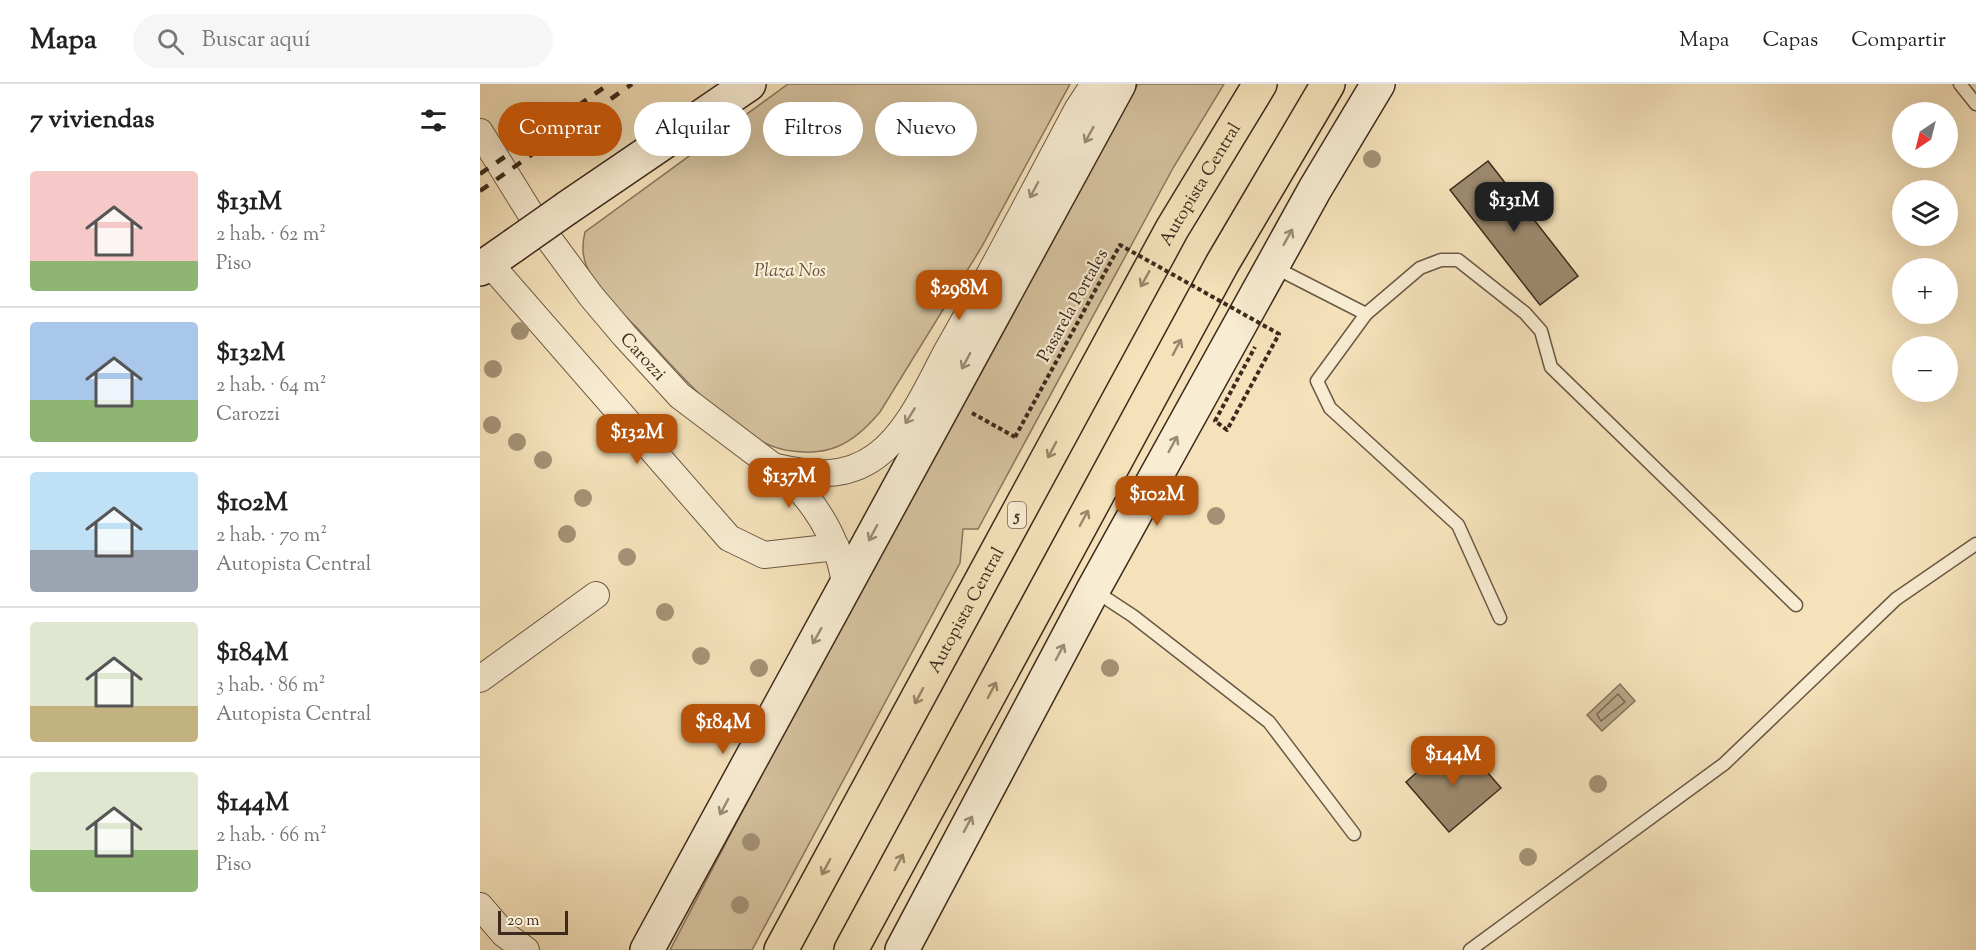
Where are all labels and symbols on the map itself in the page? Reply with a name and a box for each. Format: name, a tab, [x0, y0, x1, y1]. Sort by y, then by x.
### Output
north arrow	[1892, 102, 1958, 168]
street label: Autopista Central	[1154, 118, 1249, 251]
one-way arrow	[1083, 126, 1095, 143]
one-way arrow	[1028, 181, 1039, 199]
pin: $131M	[1472, 182, 1556, 233]
one-way arrow	[1283, 228, 1294, 246]
street label: Pasarela Portales	[1032, 244, 1116, 367]
park label: Plaza Nos	[754, 259, 826, 285]
pin: $298M	[917, 270, 1001, 321]
one-way arrow	[1139, 270, 1151, 287]
street label: Carozzi	[613, 327, 671, 388]
one-way arrow	[1171, 339, 1183, 356]
one-way arrow	[960, 352, 972, 369]
one-way arrow	[904, 407, 916, 424]
pin: $132M	[595, 414, 679, 465]
one-way arrow	[1167, 436, 1179, 453]
one-way arrow	[1046, 441, 1057, 459]
pin: $137M	[747, 458, 831, 509]
pin: $102M	[1115, 476, 1199, 527]
road number: 5	[1008, 502, 1026, 528]
one-way arrow	[1079, 510, 1090, 528]
one-way arrow	[867, 523, 878, 541]
street label: Autopista Central	[922, 543, 1012, 678]
one-way arrow	[811, 626, 822, 644]
one-way arrow	[1054, 644, 1066, 661]
one-way arrow	[986, 682, 998, 699]
one-way arrow	[913, 687, 925, 704]
pin: $184M	[681, 704, 765, 755]
pin: $144M	[1411, 736, 1495, 787]
one-way arrow	[718, 798, 730, 815]
one-way arrow	[963, 815, 975, 833]
one-way arrow	[894, 853, 905, 871]
one-way arrow	[820, 858, 832, 875]
scale bar	[498, 908, 568, 936]

